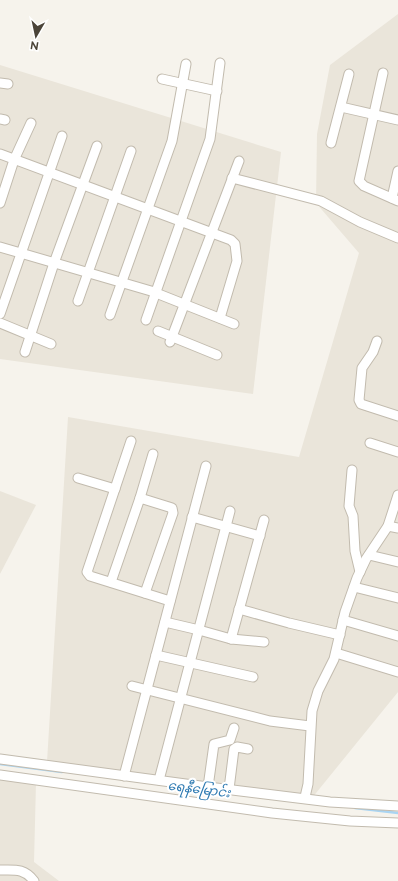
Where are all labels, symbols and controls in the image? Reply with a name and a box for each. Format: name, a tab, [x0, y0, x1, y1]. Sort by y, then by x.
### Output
north arrow	[16, 16, 56, 56]
text: N	[29, 38, 40, 52]
water label: ရေနီမြောင်း	[166, 776, 233, 804]

